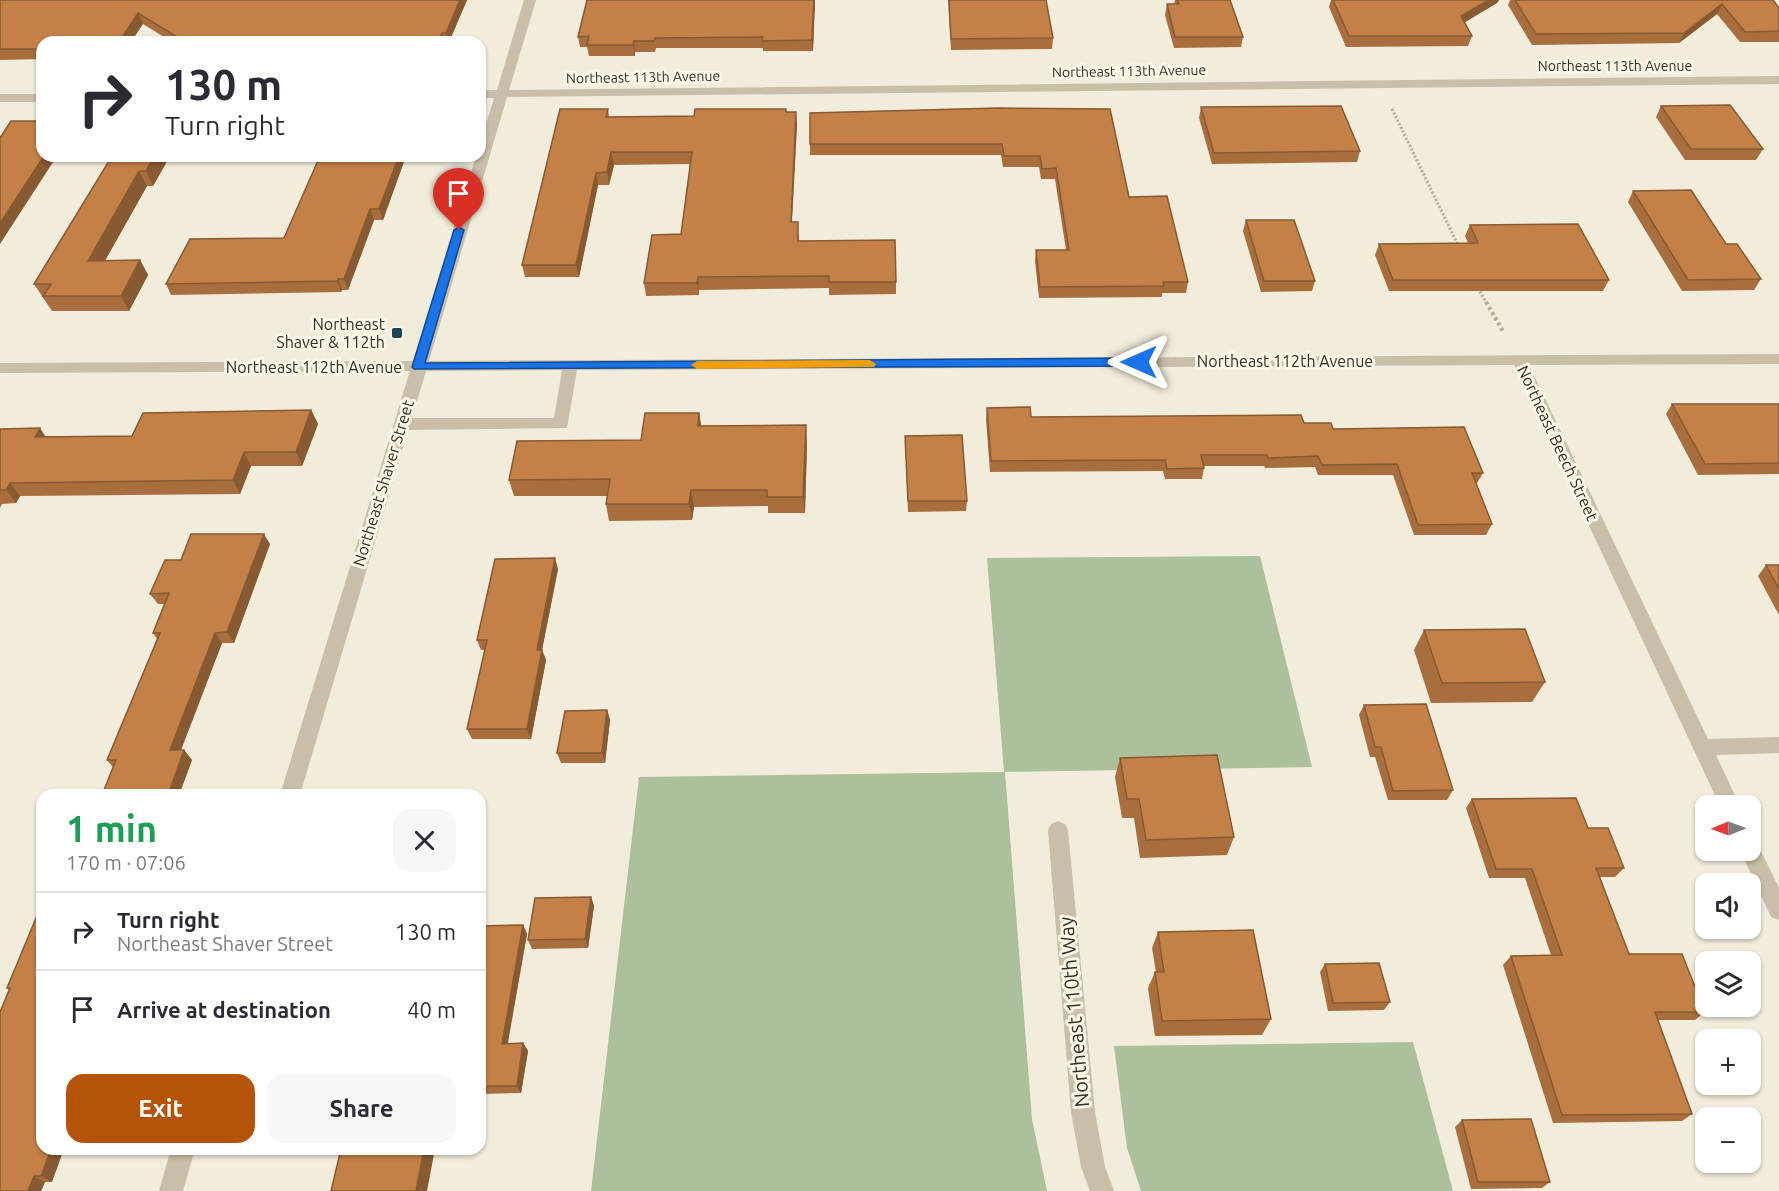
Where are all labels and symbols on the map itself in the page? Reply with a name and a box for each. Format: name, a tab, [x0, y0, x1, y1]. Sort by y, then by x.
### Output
street label: Northeast 113th Avenue	[1538, 58, 1692, 74]
street label: Northeast 113th Avenue	[1052, 62, 1206, 80]
street label: Northeast 113th Avenue	[566, 68, 720, 86]
pin	[433, 168, 484, 230]
place label: Northeast Shaver & 112th	[276, 315, 386, 351]
marker: Northeast Shaver & 112th	[390, 326, 404, 340]
position arrow	[1107, 330, 1171, 394]
street label: Northeast 112th Avenue	[1197, 352, 1373, 370]
street label: Northeast 112th Avenue	[226, 358, 402, 376]
street label: Northeast Beech Street	[1514, 363, 1602, 524]
street label: Northeast Shaver Street	[349, 397, 417, 568]
north arrow	[1695, 795, 1761, 861]
street label: Northeast 110th Way	[1054, 916, 1093, 1108]

